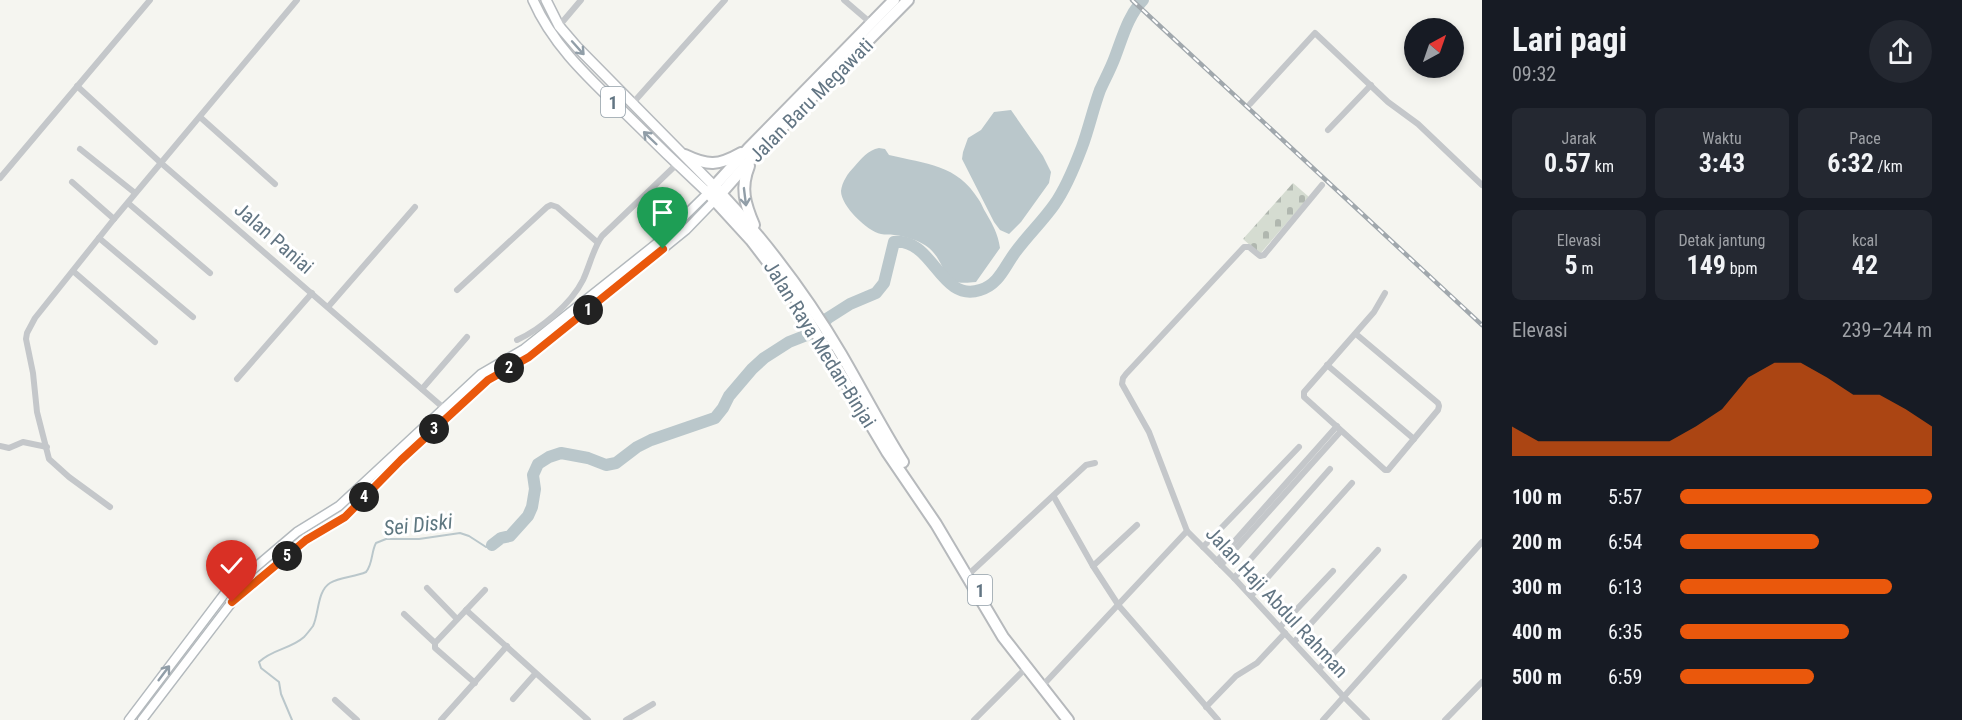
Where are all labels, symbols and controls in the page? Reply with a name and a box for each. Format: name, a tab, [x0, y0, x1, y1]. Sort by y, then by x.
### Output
north arrow	[1404, 18, 1464, 78]
map controls	[1404, 18, 1464, 78]
text: Lari pagi	[1512, 20, 1627, 59]
button: share	[1869, 20, 1932, 83]
street label: Jalan Baru Megawati	[744, 33, 878, 167]
one-way arrow	[571, 40, 585, 55]
text: 09:32	[1512, 62, 1556, 86]
road number: 1	[601, 87, 625, 117]
text: Jarak	[1562, 129, 1596, 148]
text: Waktu	[1702, 129, 1742, 148]
text: Pace	[1849, 129, 1881, 148]
one-way arrow	[643, 131, 658, 145]
text: 0.57	[1544, 148, 1591, 178]
text: 3:43	[1699, 148, 1745, 178]
text: 6:32	[1827, 148, 1874, 178]
text: km	[1591, 157, 1614, 176]
text: /km	[1874, 157, 1903, 176]
one-way arrow	[740, 186, 751, 206]
pin	[637, 187, 688, 249]
icon: arrive	[646, 196, 679, 229]
street label: Jalan Paniai	[230, 197, 318, 279]
text: Elevasi	[1557, 231, 1601, 250]
text: Detak jantung	[1678, 231, 1766, 250]
text: kcal	[1852, 231, 1878, 250]
text: 5	[1565, 250, 1578, 280]
text: 149	[1687, 250, 1726, 280]
text: 42	[1852, 250, 1878, 280]
street label: Jalan Raya Medan-Binjai	[759, 256, 881, 432]
text: m	[1578, 259, 1593, 278]
text: bpm	[1726, 259, 1757, 278]
pin: 1	[573, 295, 603, 325]
text: 1	[584, 300, 592, 319]
text: Elevasi	[1512, 318, 1567, 342]
text: 239–244 m	[1842, 318, 1932, 342]
pin: 2	[494, 353, 524, 383]
text: 2	[505, 358, 513, 377]
pin: 3	[419, 414, 449, 444]
text: 3	[430, 419, 438, 438]
pin: 4	[349, 482, 379, 512]
text: 100 m	[1512, 485, 1562, 509]
text: 5:57	[1608, 485, 1642, 509]
text: 4	[360, 487, 368, 506]
water label: Sei Diski	[382, 509, 454, 541]
street label: Jalan Haji Abdul Rahman	[1201, 522, 1353, 682]
text: 200 m	[1512, 530, 1562, 554]
text: 6:54	[1608, 530, 1642, 554]
pin	[206, 540, 257, 602]
pin: 5	[272, 541, 302, 571]
text: 5	[283, 546, 291, 565]
icon: check	[215, 549, 248, 582]
road number: 1	[968, 575, 992, 605]
text: 300 m	[1512, 575, 1562, 599]
text: 6:13	[1608, 575, 1642, 599]
text: 400 m	[1512, 620, 1562, 644]
text: 6:35	[1608, 620, 1642, 644]
text: 500 m	[1512, 665, 1562, 689]
text: 6:59	[1608, 665, 1642, 689]
one-way arrow	[158, 666, 171, 682]

